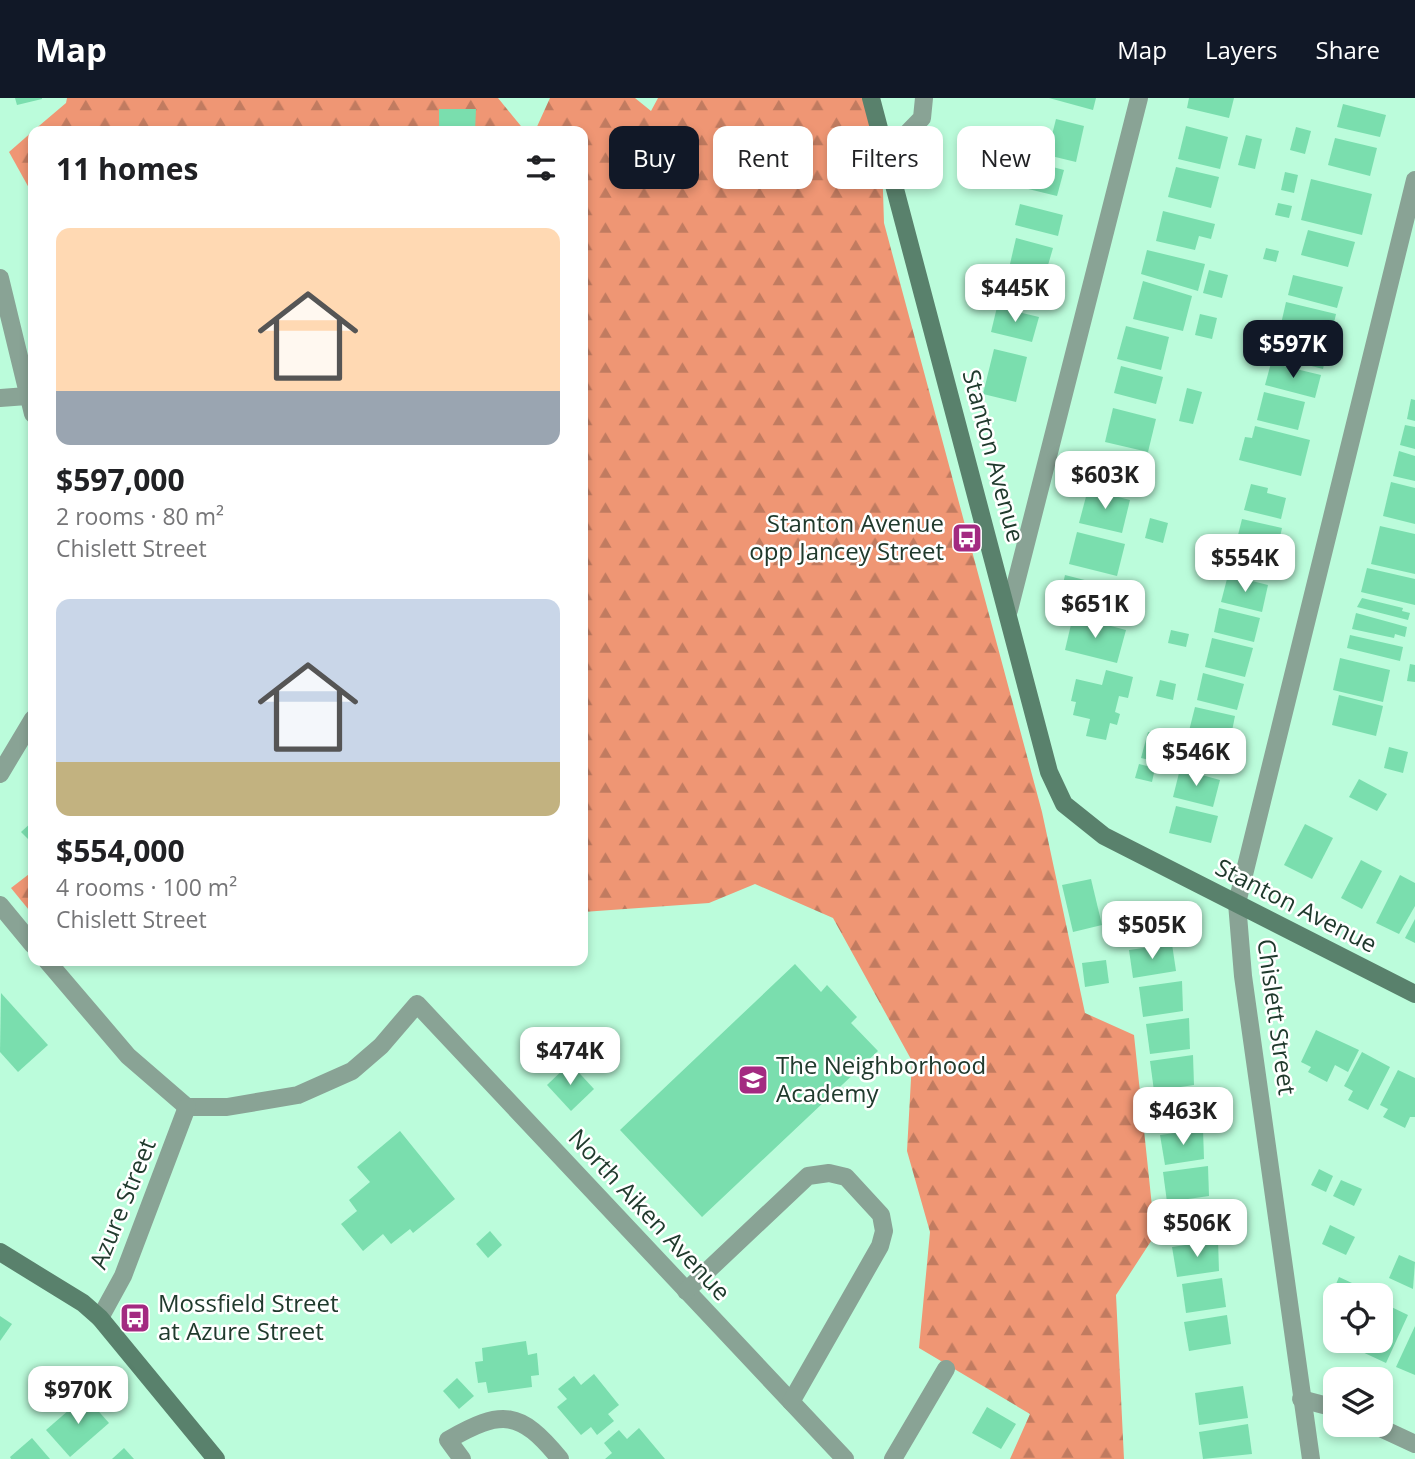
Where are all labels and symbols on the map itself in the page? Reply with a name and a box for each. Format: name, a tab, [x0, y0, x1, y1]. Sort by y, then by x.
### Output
pin: $445K	[966, 264, 1064, 324]
pin: $597K	[1244, 320, 1342, 380]
street label: Stanton Avenue	[956, 366, 1033, 546]
pin: $603K	[1056, 452, 1154, 511]
place label: Stanton Avenue opp Jancey Street	[749, 506, 944, 567]
bus stop icon: Stanton Avenue opp Jancey Street	[950, 521, 984, 555]
pin: $554K	[1196, 534, 1294, 594]
pin: $651K	[1046, 580, 1144, 640]
pin: $546K	[1147, 728, 1245, 788]
street label: Stanton Avenue	[1210, 850, 1383, 960]
pin: $505K	[1103, 902, 1201, 961]
street label: Chislett Street	[1250, 937, 1305, 1097]
pin: $474K	[521, 1028, 619, 1087]
place label: The Neighborhood Academy	[776, 1048, 986, 1109]
school or university icon: The Neighborhood Academy	[736, 1063, 770, 1097]
pin: $463K	[1134, 1088, 1232, 1147]
street label: North Aiken Avenue	[562, 1121, 738, 1307]
street label: Azure Street	[81, 1133, 163, 1273]
pin: $506K	[1148, 1200, 1246, 1259]
place label: Mossfield Street at Azure Street	[158, 1286, 339, 1347]
bus stop icon: Mossfield Street at Azure Street	[118, 1301, 152, 1335]
pin: $970K	[29, 1366, 127, 1426]

